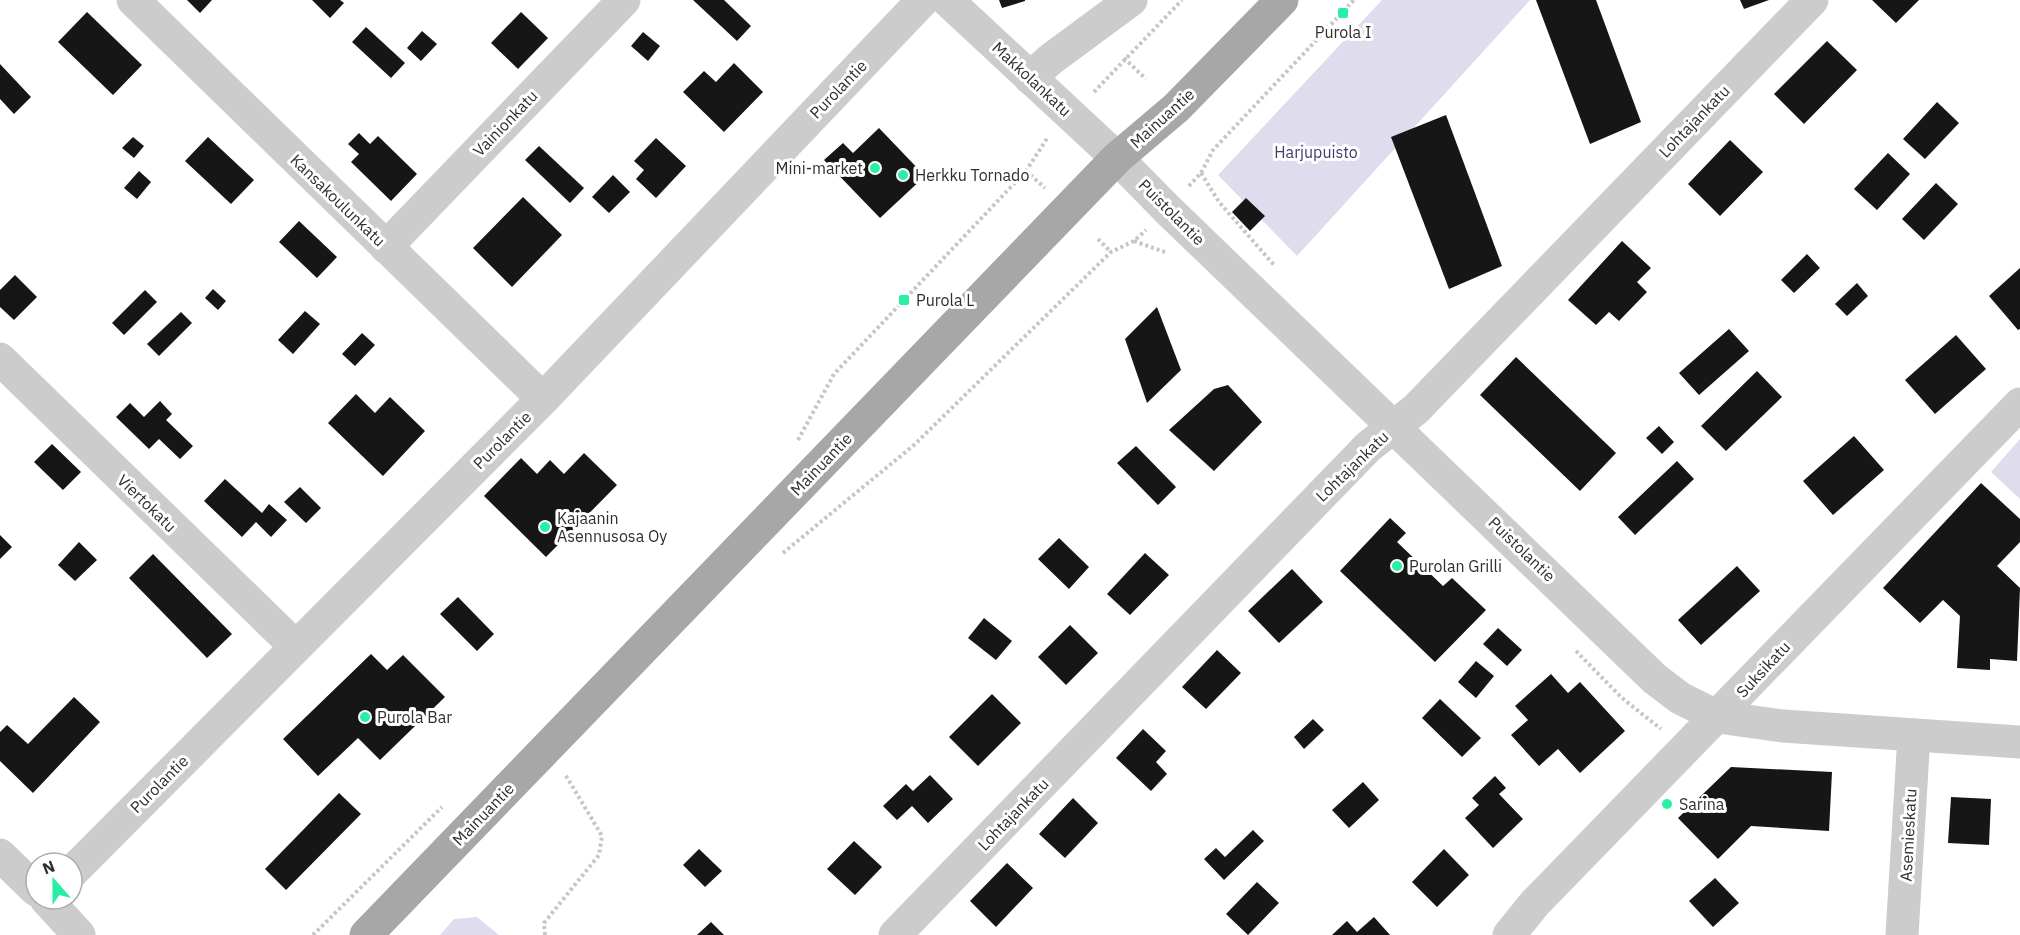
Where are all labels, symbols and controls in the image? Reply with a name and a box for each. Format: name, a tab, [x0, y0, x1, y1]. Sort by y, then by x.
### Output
marker: Purola I	[1336, 6, 1350, 20]
place label: Purola I	[1315, 22, 1371, 42]
street label: Makkolankatu	[988, 37, 1076, 121]
street label: Purolantie	[805, 55, 871, 123]
street label: Lohtajankatu	[1654, 80, 1734, 162]
street label: Mainuantie	[1126, 84, 1198, 152]
street label: Vainionkatu	[468, 86, 542, 160]
park label: Harjupuisto	[1274, 142, 1358, 162]
street label: Kansakoulunkatu	[286, 150, 390, 250]
place label: Mini-market	[776, 158, 863, 178]
marker: Mini-market	[868, 161, 882, 175]
place label: Herkku Tornado	[915, 165, 1029, 185]
marker: Herkku Tornado	[896, 168, 910, 182]
street label: Puistolantie	[1135, 175, 1209, 249]
place label: Purola L	[916, 290, 974, 310]
marker: Purola L	[897, 293, 911, 307]
street label: Purolantie	[469, 407, 535, 473]
street label: Lohtajankatu	[1311, 426, 1393, 506]
street label: Mainuantie	[786, 428, 856, 500]
street label: Viertokatu	[113, 470, 181, 536]
place label: Kajaanin Asennusosa Oy	[557, 508, 667, 546]
street label: Puistolantie	[1484, 512, 1560, 586]
marker: Kajaanin Asennusosa Oy	[538, 520, 552, 534]
place label: Purolan Grilli	[1409, 556, 1502, 576]
marker: Purolan Grilli	[1390, 559, 1404, 573]
street label: Suksikatu	[1732, 637, 1794, 701]
place label: Purola Bar	[377, 707, 452, 727]
marker: Purola Bar	[358, 710, 372, 724]
street label: Purolantie	[126, 751, 192, 817]
street label: Lohtajankatu	[973, 773, 1053, 855]
street label: Mainuantie	[448, 778, 518, 850]
street label: Asemieskatu	[1896, 788, 1920, 882]
place label: Sarina	[1679, 794, 1725, 814]
marker: Sarina	[1660, 797, 1674, 811]
north arrow	[24, 851, 84, 911]
text: N	[40, 856, 58, 878]

